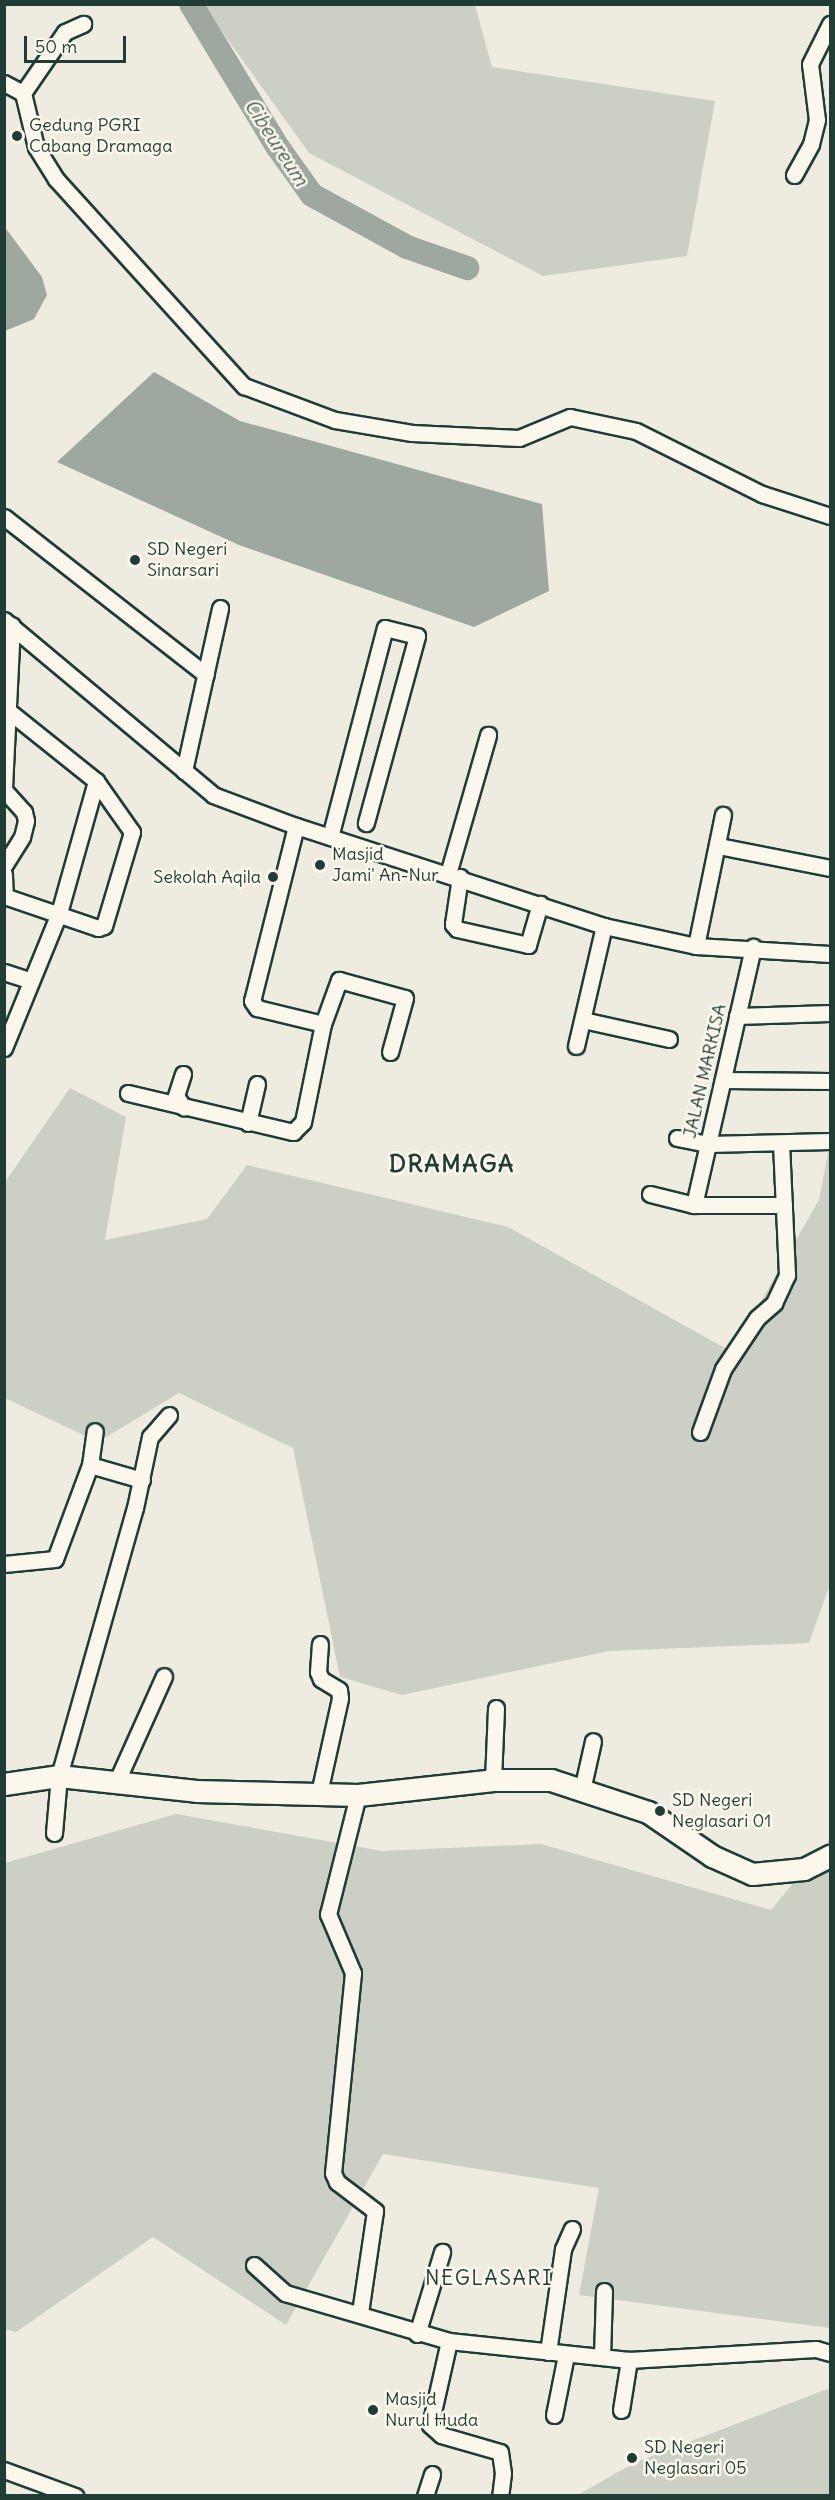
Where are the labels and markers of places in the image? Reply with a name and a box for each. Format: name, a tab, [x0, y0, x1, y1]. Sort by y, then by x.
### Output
place label: Gedung PGRI Cabang Dramaga	[29, 115, 172, 158]
marker: Gedung PGRI Cabang Dramaga	[10, 129, 24, 143]
place label: SD Negeri Sinarsari	[147, 539, 227, 582]
marker: SD Negeri Sinarsari	[128, 553, 142, 567]
place label: Masjid Jami' An-Nur	[332, 844, 439, 886]
marker: Masjid Jami' An-Nur	[313, 858, 327, 872]
place label: Sekolah Aqila	[153, 866, 261, 888]
marker: Sekolah Aqila	[266, 870, 280, 884]
place label: SD Negeri Neglasari 01	[672, 1790, 771, 1832]
marker: SD Negeri Neglasari 01	[653, 1804, 667, 1818]
place label: Masjid Nurul Huda	[385, 2389, 478, 2432]
marker: Masjid Nurul Huda	[366, 2403, 380, 2417]
place label: SD Negeri Neglasari 05	[644, 2437, 747, 2480]
marker: SD Negeri Neglasari 05	[625, 2451, 639, 2465]

